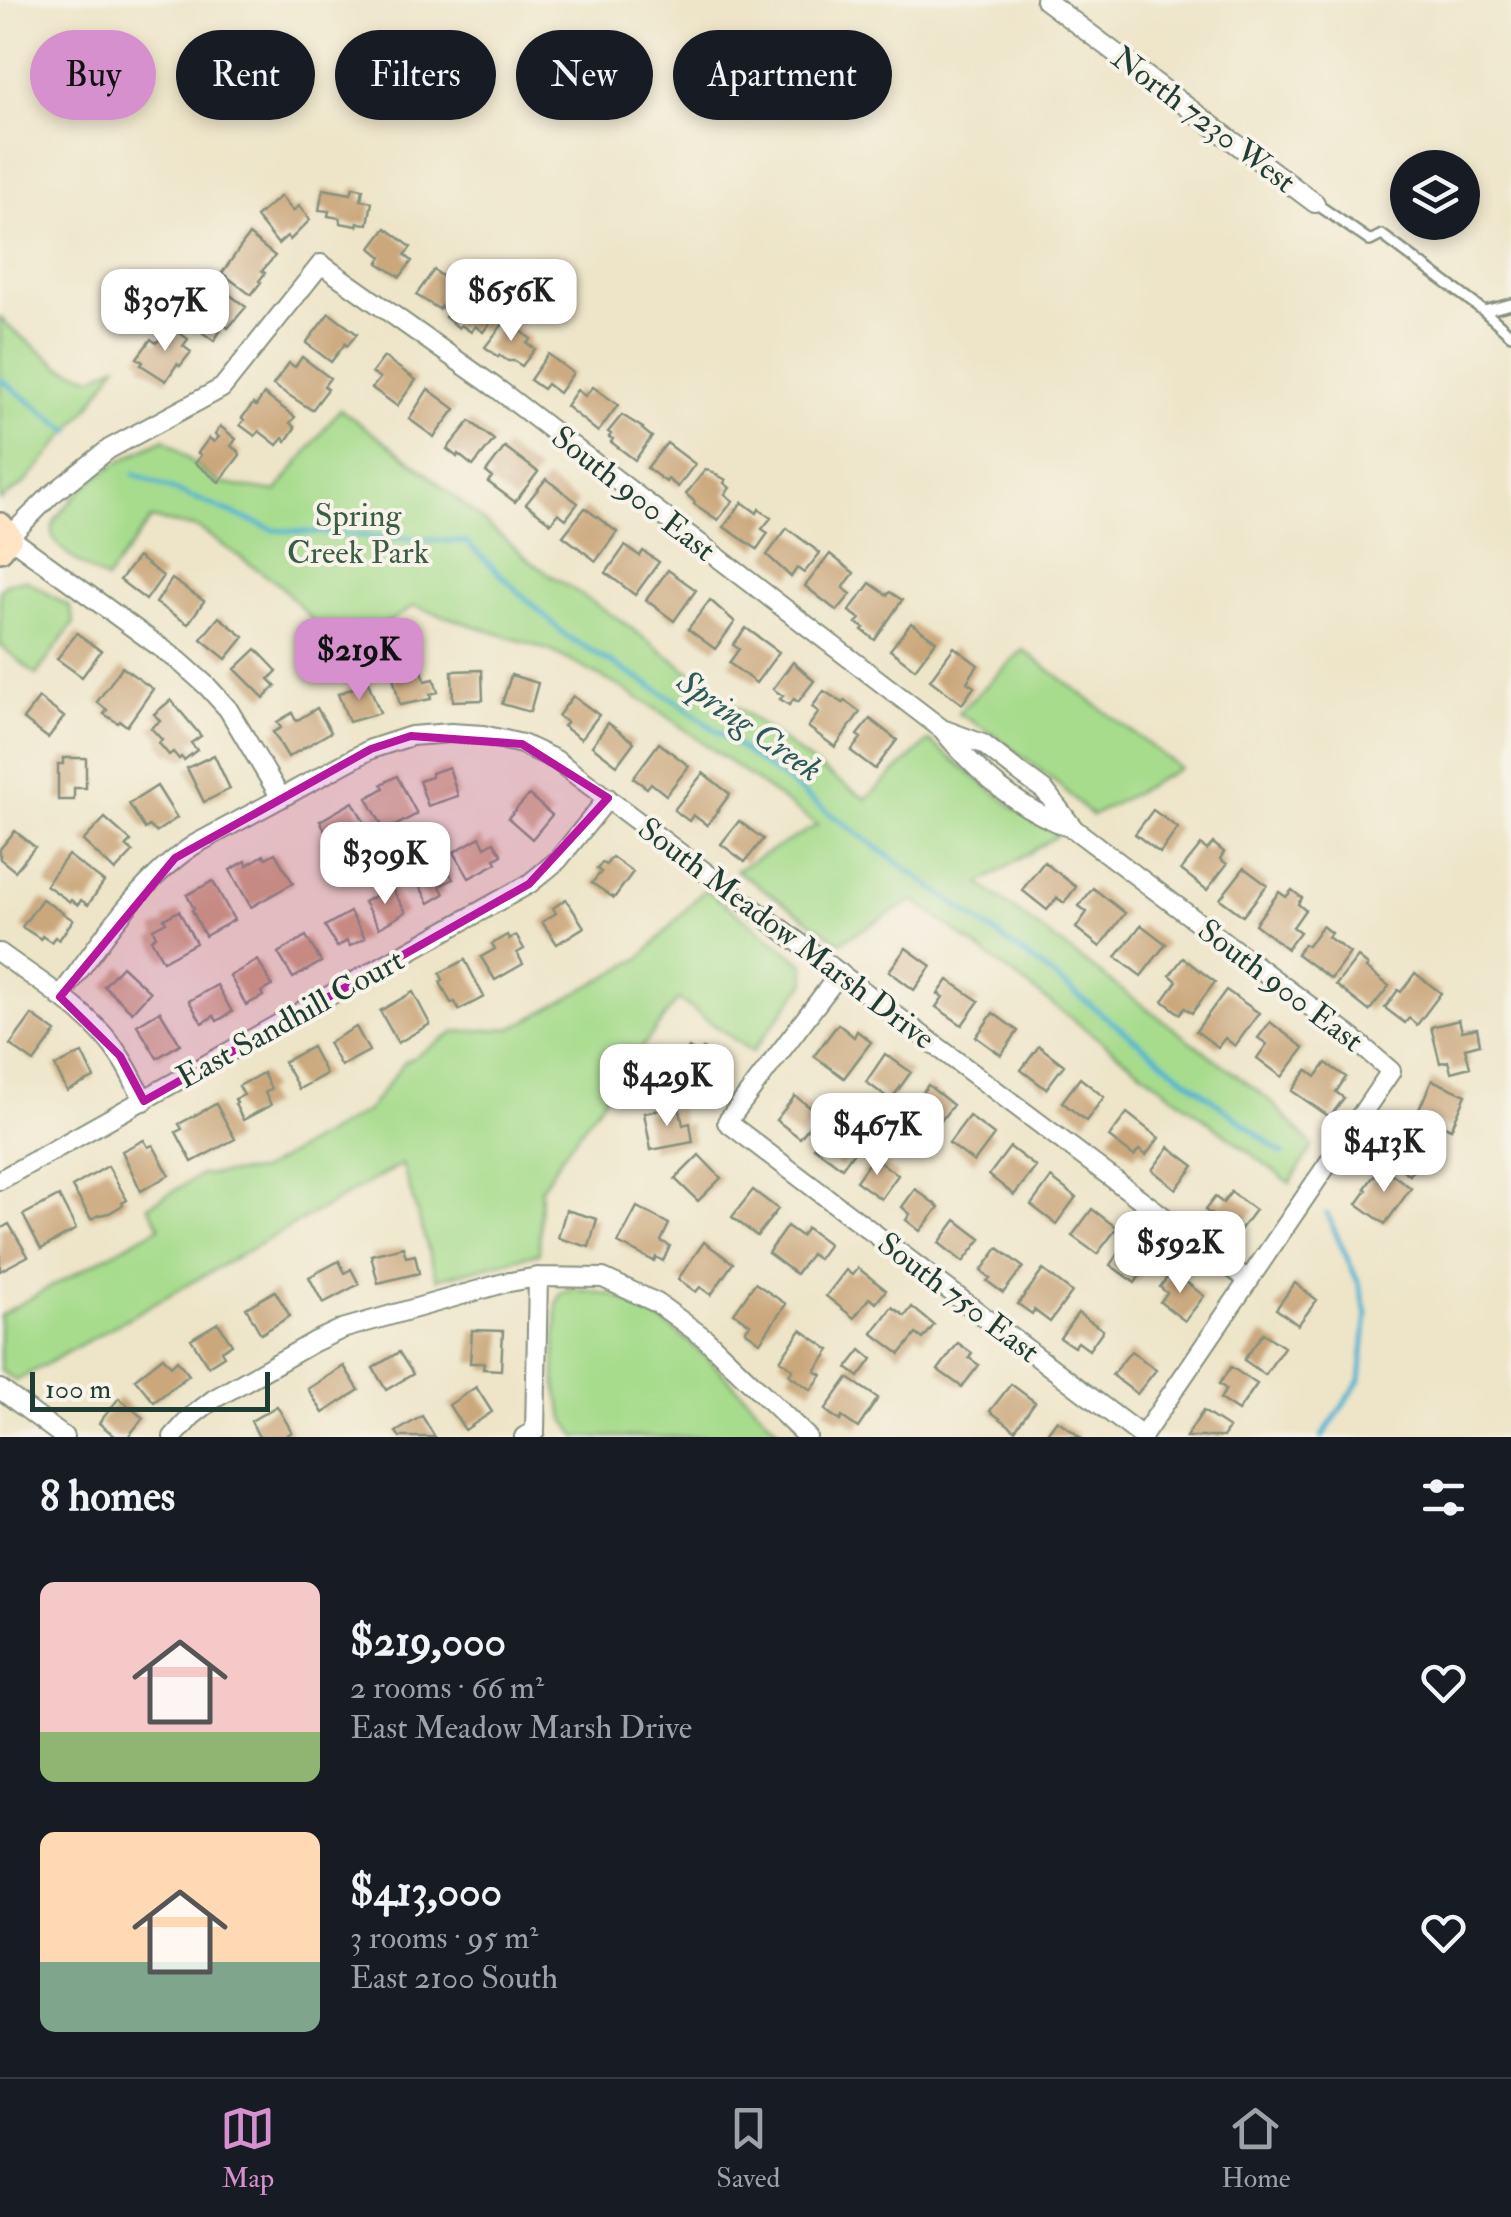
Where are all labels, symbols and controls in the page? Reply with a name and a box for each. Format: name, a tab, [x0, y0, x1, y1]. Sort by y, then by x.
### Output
chip: Buy	[30, 30, 156, 120]
chip: Rent	[176, 30, 315, 120]
chip: Filters	[335, 30, 496, 120]
chip: New	[516, 30, 653, 120]
chip: Apartment	[673, 30, 892, 120]
street label: North 7230 West	[1104, 38, 1303, 202]
map controls	[1390, 150, 1480, 240]
button: layers	[1390, 150, 1480, 240]
pin: $656K	[441, 259, 581, 344]
pin: $307K	[95, 269, 235, 354]
text: $656K	[468, 271, 554, 311]
text: $307K	[123, 281, 207, 321]
street label: South 900 East	[543, 417, 723, 570]
park label: Spring Creek Park	[287, 496, 429, 573]
pin: $219K	[289, 618, 429, 703]
text: $219K	[317, 630, 401, 670]
water label: Spring Creek	[667, 659, 831, 792]
street label: South Meadow Marsh Drive	[630, 809, 943, 1059]
pin: $309K	[315, 822, 455, 907]
text: $309K	[342, 834, 428, 874]
street label: South 900 East	[1190, 911, 1371, 1061]
street label: East Sandhill Court	[170, 940, 411, 1098]
pin: $429K	[597, 1044, 737, 1129]
text: $429K	[622, 1056, 712, 1096]
pin: $467K	[807, 1093, 947, 1178]
text: $467K	[833, 1105, 921, 1145]
pin: $413K	[1314, 1110, 1454, 1195]
text: $413K	[1343, 1122, 1425, 1162]
pin: $592K	[1110, 1211, 1250, 1296]
text: $592K	[1136, 1223, 1224, 1263]
street label: South 750 East	[869, 1224, 1047, 1372]
scale bar	[30, 1367, 270, 1412]
text: 100 m	[45, 1372, 111, 1407]
icon: filters	[1416, 1470, 1471, 1525]
text: 8 homes	[40, 1471, 175, 1523]
text: $219,000	[350, 1616, 506, 1668]
icon: home	[120, 1622, 240, 1742]
icon: heart	[1416, 1655, 1471, 1710]
text: 2 rooms · 66 m²	[350, 1668, 544, 1708]
text: East Meadow Marsh Drive	[350, 1708, 692, 1748]
text: $413,000	[350, 1866, 502, 1918]
icon: home	[120, 1872, 240, 1992]
icon: heart	[1416, 1905, 1471, 1960]
text: 3 rooms · 95 m²	[350, 1918, 538, 1958]
text: East 2100 South	[350, 1958, 558, 1998]
tab: Map	[220, 2101, 275, 2196]
tab: Saved	[716, 2101, 780, 2196]
tab: Home	[1221, 2101, 1291, 2196]

